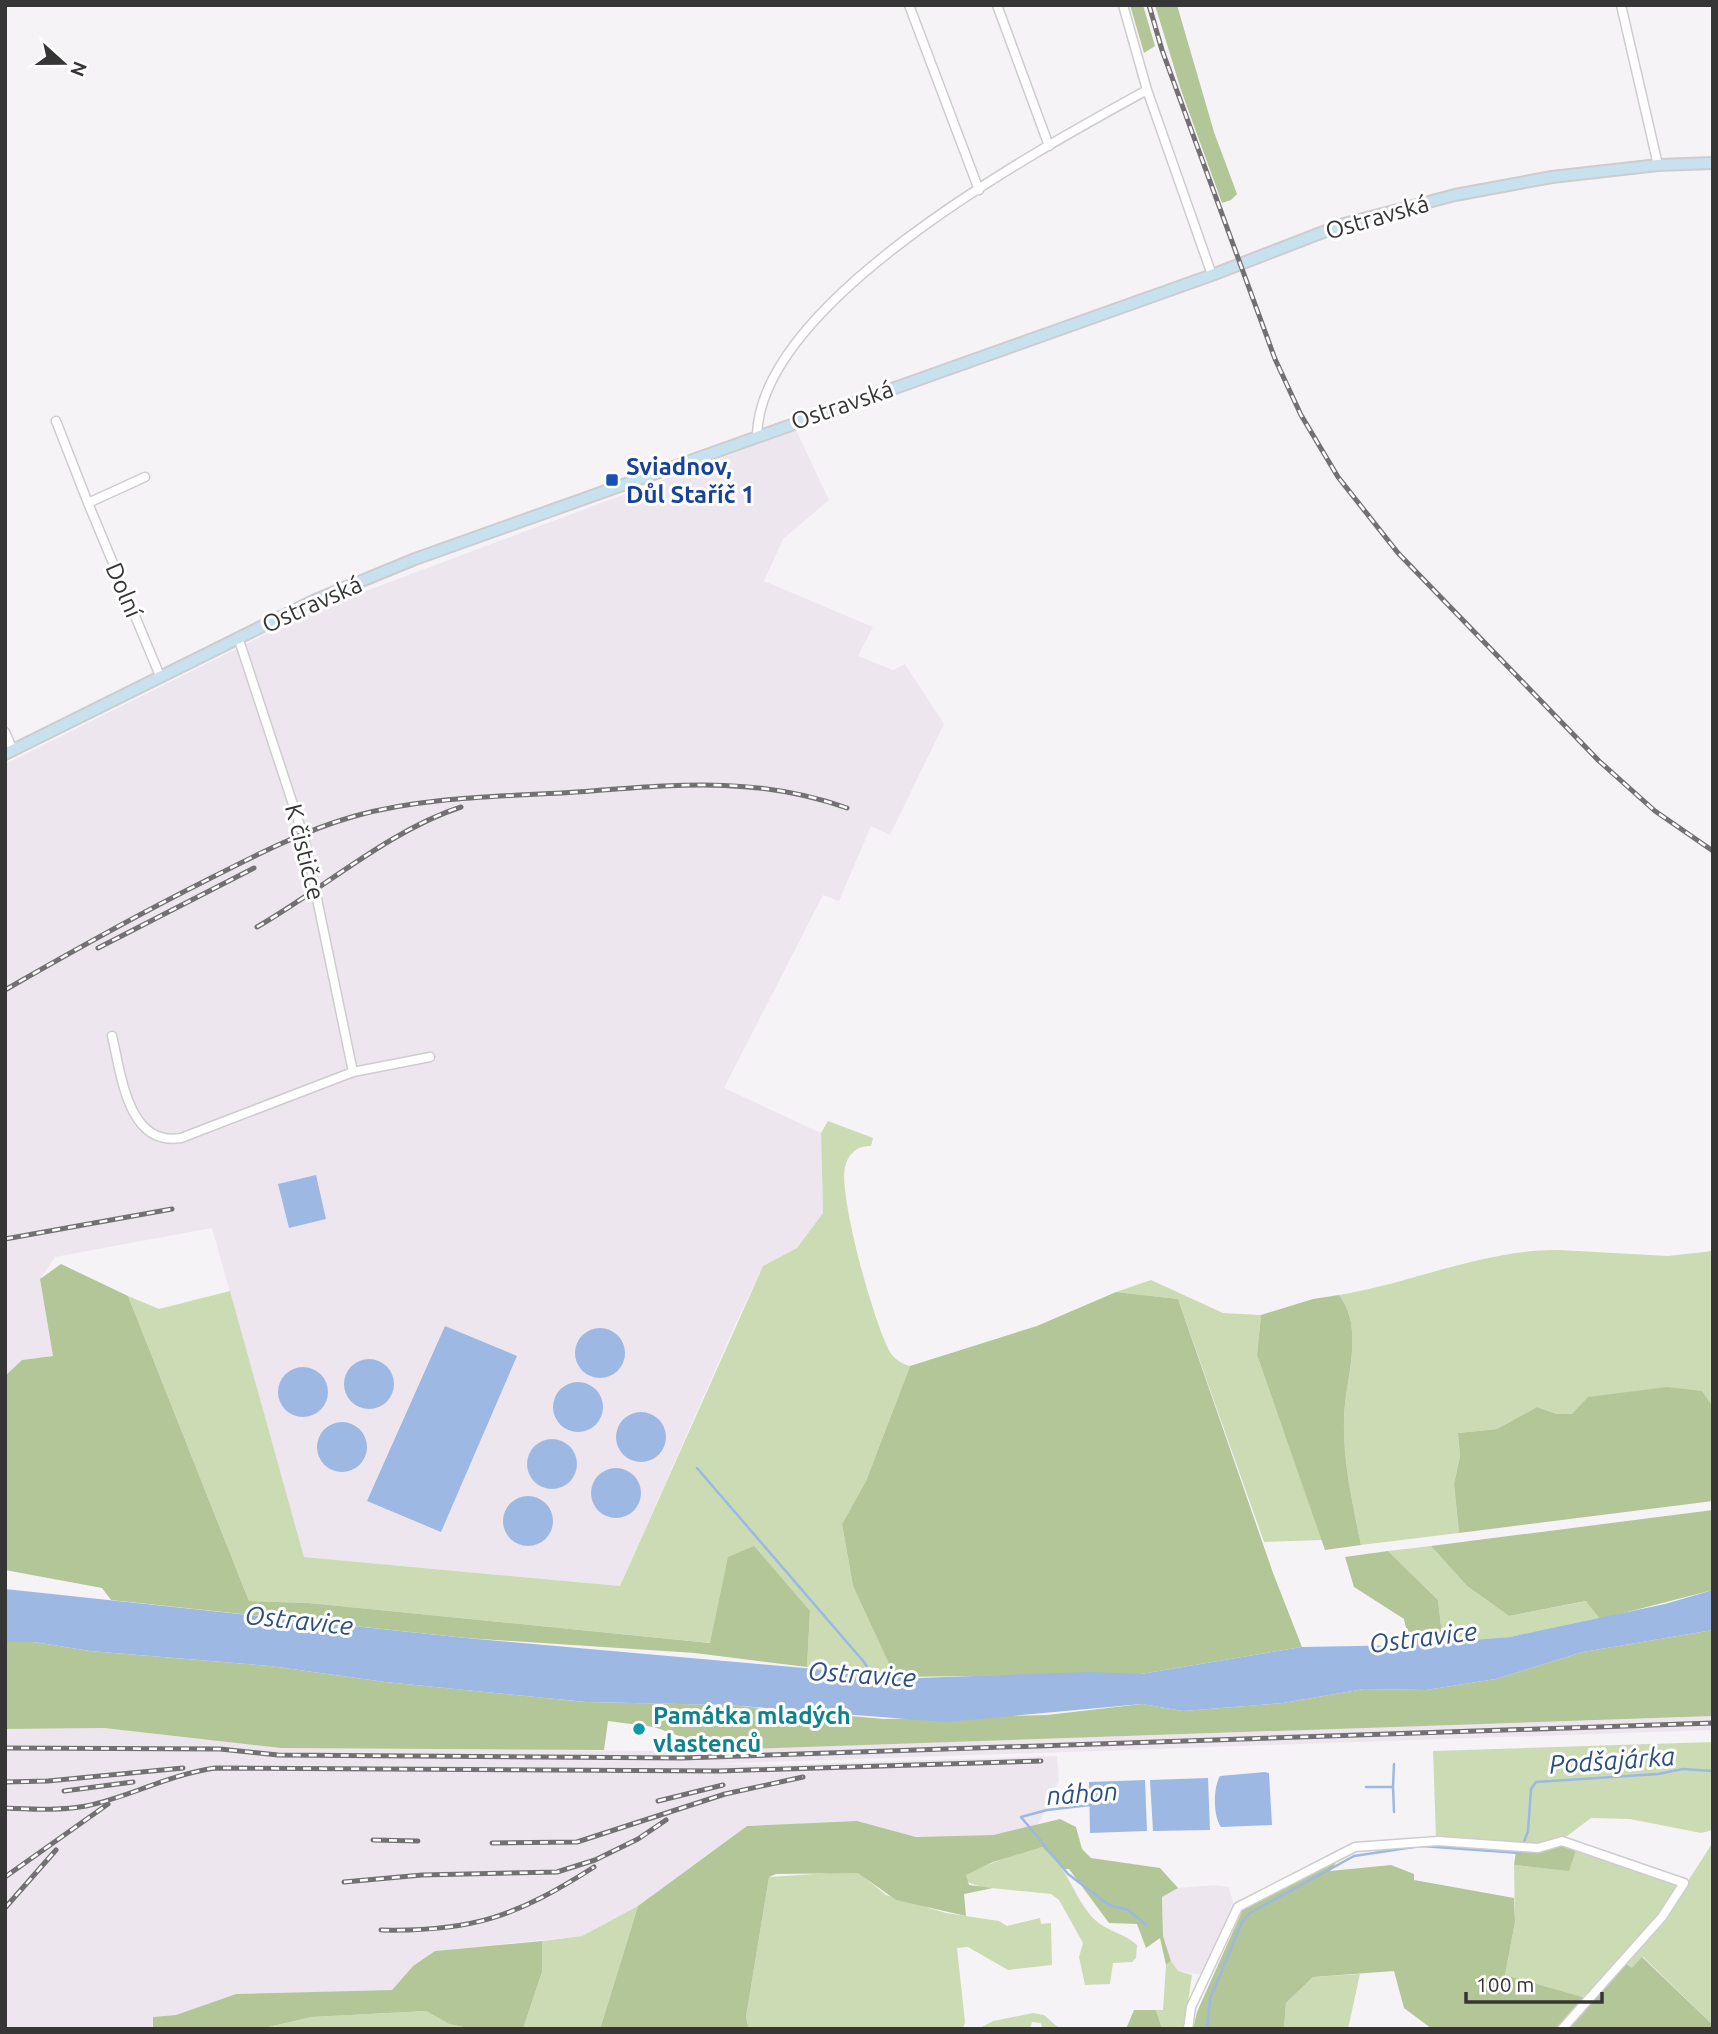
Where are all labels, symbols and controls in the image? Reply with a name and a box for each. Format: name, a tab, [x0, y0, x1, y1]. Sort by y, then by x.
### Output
north arrow	[28, 28, 98, 98]
text: N	[66, 59, 92, 80]
street label: Ostravská	[1322, 189, 1432, 245]
street label: Ostravská	[787, 375, 897, 435]
place label: Sviadnov, Důl Staříč 1	[626, 453, 755, 508]
marker: Sviadnov, Důl Staříč 1	[604, 472, 620, 488]
street label: Dolní	[100, 559, 148, 622]
street label: Ostravská	[258, 570, 366, 638]
street label: K čističce	[280, 801, 330, 903]
water label: Ostravice	[244, 1600, 354, 1640]
water label: Ostravice	[1367, 1616, 1479, 1658]
water label: Ostravice	[807, 1656, 917, 1692]
place label: Památka mladých vlastenců	[653, 1702, 851, 1757]
marker: Památka mladých vlastenců	[631, 1721, 647, 1737]
water label: Podšajárka	[1548, 1741, 1676, 1779]
water label: náhon	[1045, 1776, 1119, 1810]
scale bar	[1466, 1960, 1602, 2004]
text: 100 m	[1476, 1972, 1534, 1996]

